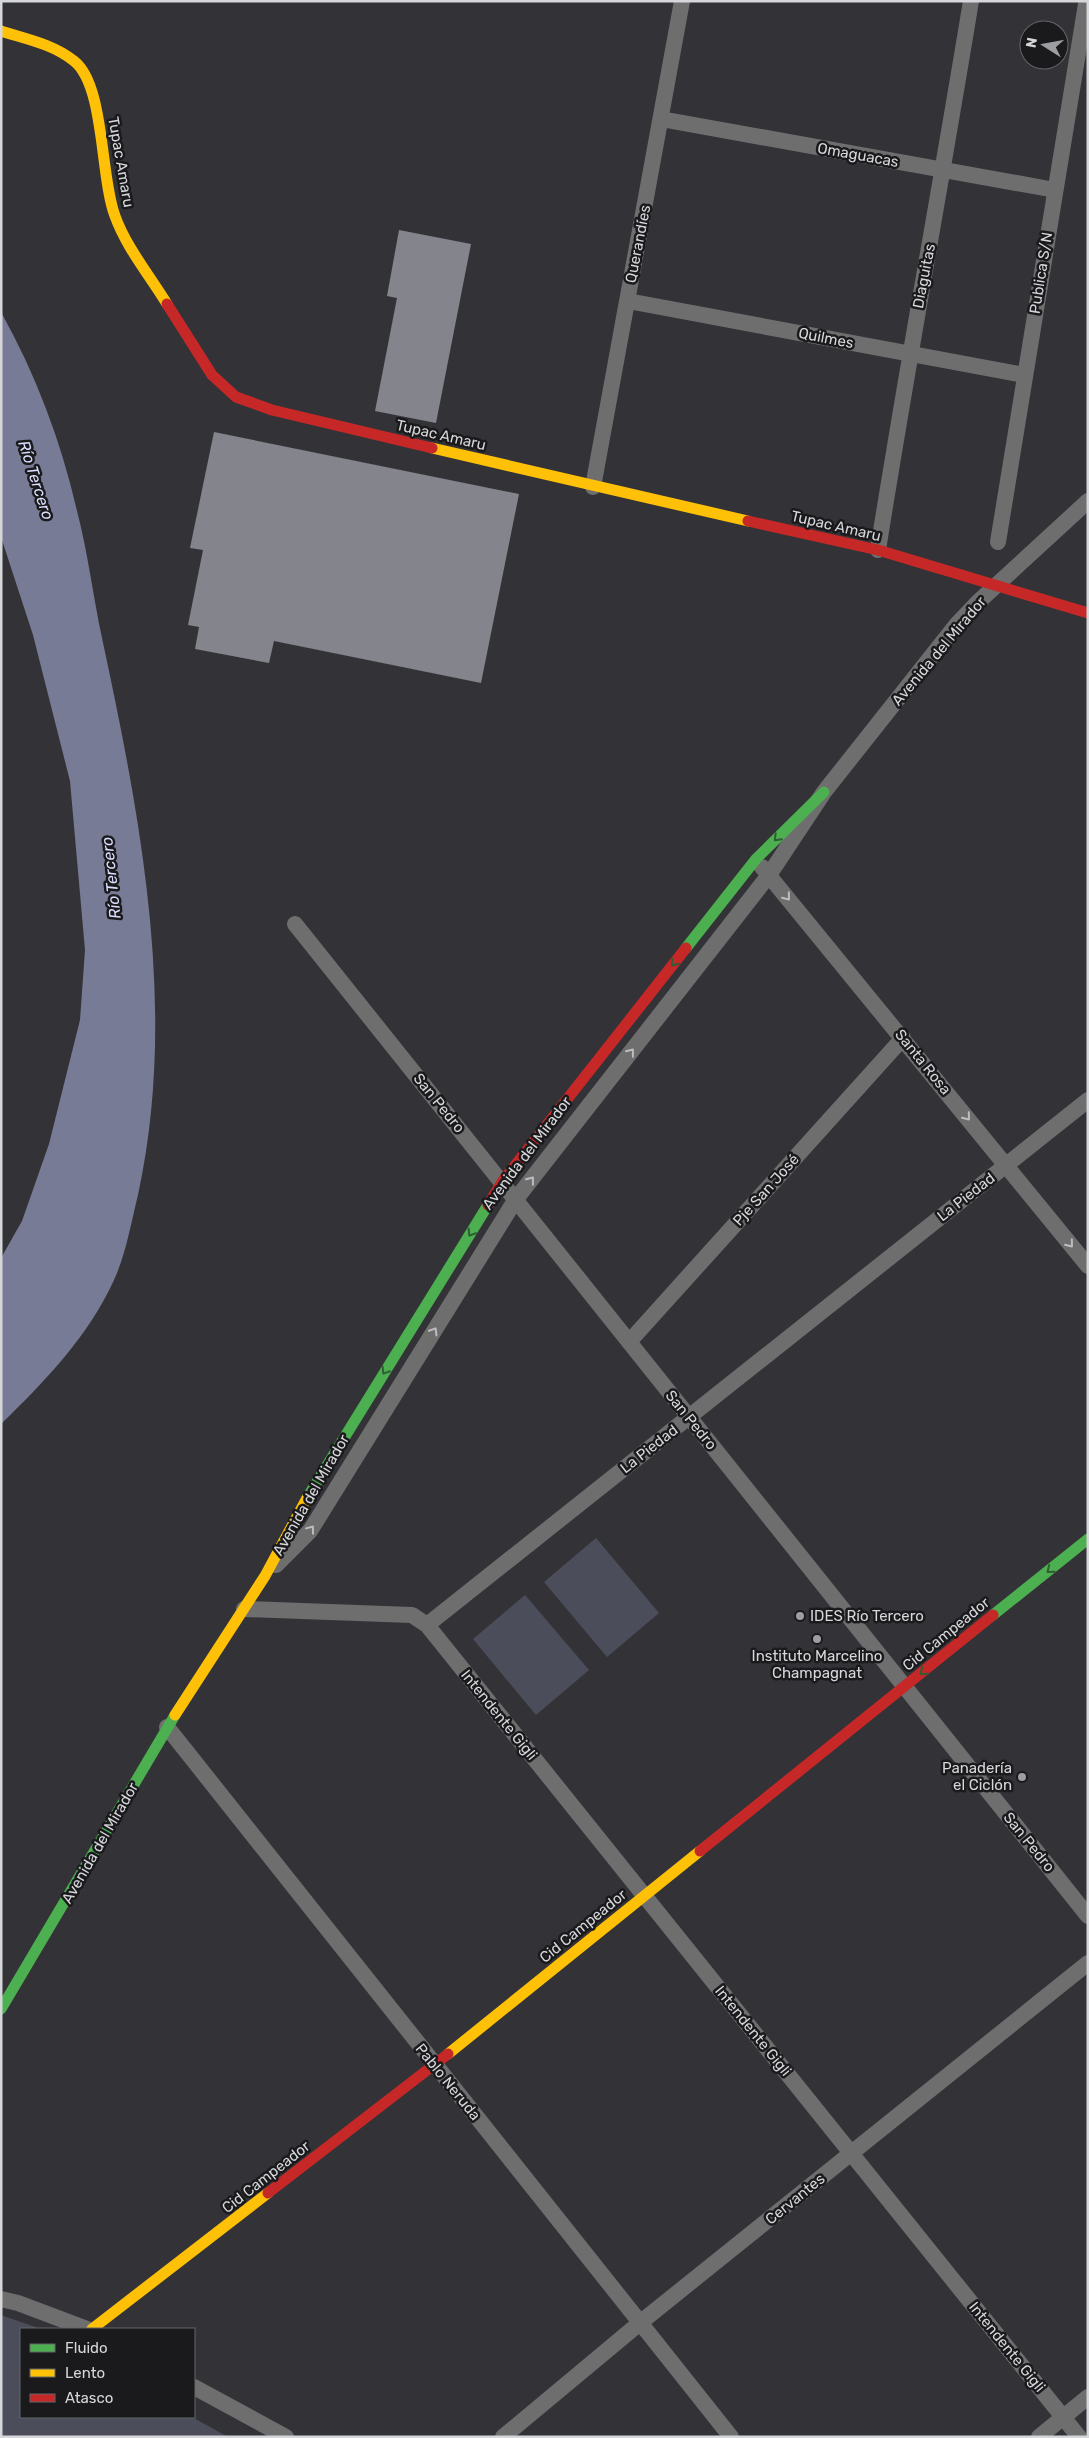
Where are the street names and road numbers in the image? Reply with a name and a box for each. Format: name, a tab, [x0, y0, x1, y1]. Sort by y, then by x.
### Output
street label: Tupac Amaru	[104, 115, 138, 209]
street label: Omaguacas	[816, 139, 900, 171]
street label: Querandíes	[622, 203, 654, 285]
street label: Publica S/N	[1026, 231, 1056, 315]
street label: Diaguitas	[909, 242, 939, 310]
street label: Quilmes	[797, 324, 855, 352]
street label: Tupac Amaru	[394, 416, 488, 454]
street label: Tupac Amaru	[789, 507, 883, 545]
street label: Avenida del Mirador	[888, 593, 990, 709]
street label: Santa Rosa	[891, 1026, 955, 1098]
street label: San Pedro	[410, 1070, 468, 1136]
street label: Avenida del Mirador	[479, 1093, 576, 1213]
street label: Pje San José	[729, 1151, 803, 1229]
street label: La Piedad	[934, 1169, 998, 1225]
street label: San Pedro	[662, 1387, 720, 1453]
street label: La Piedad	[617, 1421, 681, 1477]
street label: Avenida del Mirador	[269, 1431, 353, 1559]
street label: Cid Campeador	[899, 1593, 993, 1675]
street label: Intendente Gigli	[457, 1666, 541, 1764]
street label: Avenida del Mirador	[58, 1779, 142, 1907]
street label: San Pedro	[1000, 1809, 1058, 1875]
street label: Cid Campeador	[536, 1885, 630, 1967]
street label: Intendente Gigli	[711, 1982, 795, 2080]
street label: Pablo Neruda	[412, 2040, 484, 2124]
street label: Cid Campeador	[218, 2137, 314, 2217]
street label: Cervantes	[762, 2169, 829, 2228]
street label: Intendente Gigli	[965, 2298, 1049, 2396]

